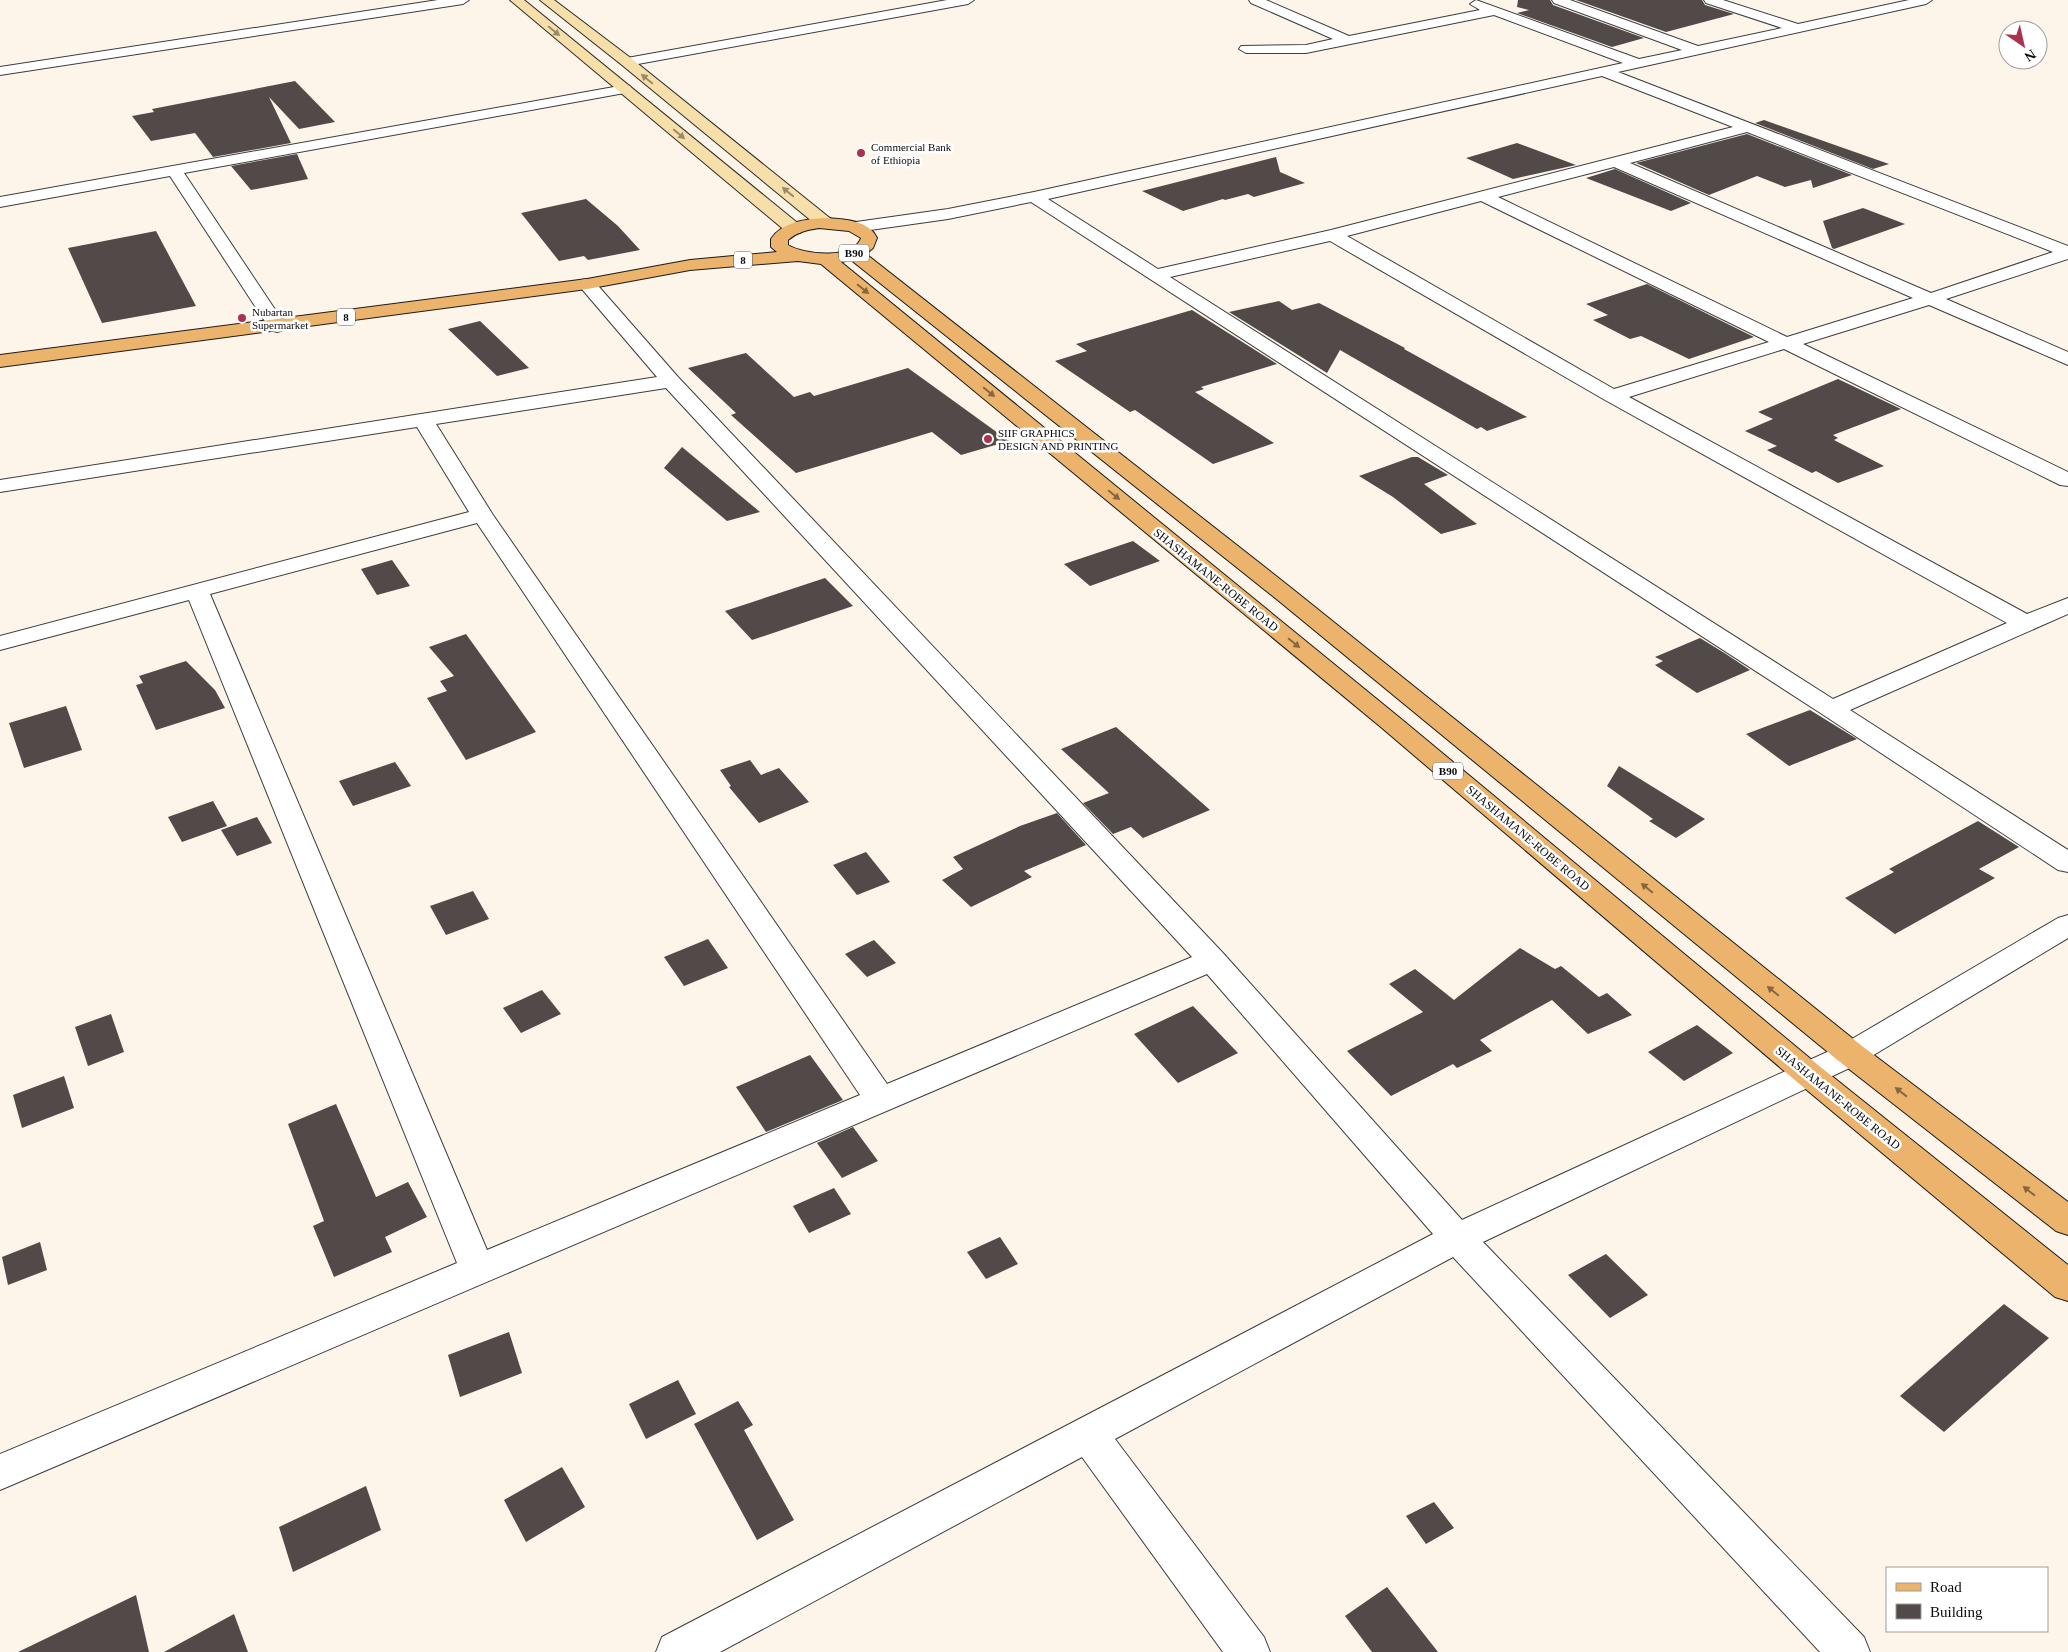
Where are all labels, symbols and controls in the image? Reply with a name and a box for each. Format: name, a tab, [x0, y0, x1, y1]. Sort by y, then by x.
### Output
north arrow	[1998, 20, 2048, 70]
one-way arrow	[547, 25, 560, 36]
text: N	[2022, 46, 2038, 64]
one-way arrow	[641, 74, 654, 85]
one-way arrow	[673, 128, 685, 139]
place label: Commercial Bank of Ethiopia	[871, 141, 952, 166]
marker: Commercial Bank of Ethiopia	[855, 147, 867, 159]
one-way arrow	[782, 186, 795, 197]
road number: B90	[839, 244, 869, 262]
road number: 8	[734, 252, 752, 268]
one-way arrow	[856, 283, 869, 294]
place label: Nubartan Supermarket	[252, 306, 308, 331]
road number: 8	[337, 308, 355, 326]
marker: Nubartan Supermarket	[236, 312, 248, 324]
one-way arrow	[982, 386, 994, 398]
place label: SIIF GRAPHICS DESIGN AND PRINTING	[998, 427, 1118, 452]
marker: SIIF GRAPHICS DESIGN AND PRINTING	[982, 433, 994, 445]
one-way arrow	[1107, 490, 1120, 501]
street label: SHASHAMANE-ROBE ROAD	[1151, 525, 1281, 635]
one-way arrow	[1287, 637, 1299, 649]
road number: B90	[1433, 762, 1463, 779]
street label: SHASHAMANE-ROBE ROAD	[1464, 782, 1593, 894]
one-way arrow	[1641, 883, 1654, 894]
one-way arrow	[1767, 985, 1780, 996]
street label: SHASHAMANE-ROBE ROAD	[1773, 1043, 1903, 1153]
one-way arrow	[1894, 1087, 1908, 1097]
one-way arrow	[2022, 1186, 2036, 1196]
legend	[1886, 1567, 2048, 1632]
text: Road	[1930, 1579, 1962, 1595]
text: Building	[1930, 1604, 1983, 1620]

